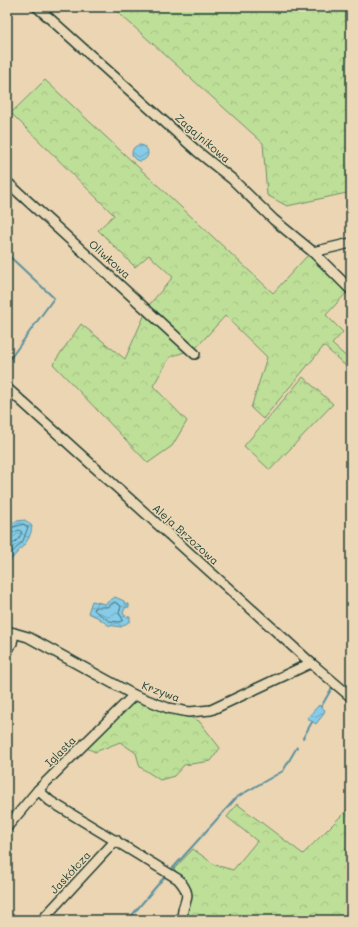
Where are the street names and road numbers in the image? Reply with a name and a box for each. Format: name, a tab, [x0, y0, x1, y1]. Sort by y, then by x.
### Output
street label: Zagajnikowa	[172, 110, 234, 166]
street label: Oliwkowa	[86, 236, 134, 282]
street label: Aleja Brzozowa	[150, 500, 222, 568]
street label: Krzywa	[140, 677, 182, 705]
street label: Iglasta	[41, 732, 79, 770]
street label: Jaskółcza	[46, 847, 94, 897]

